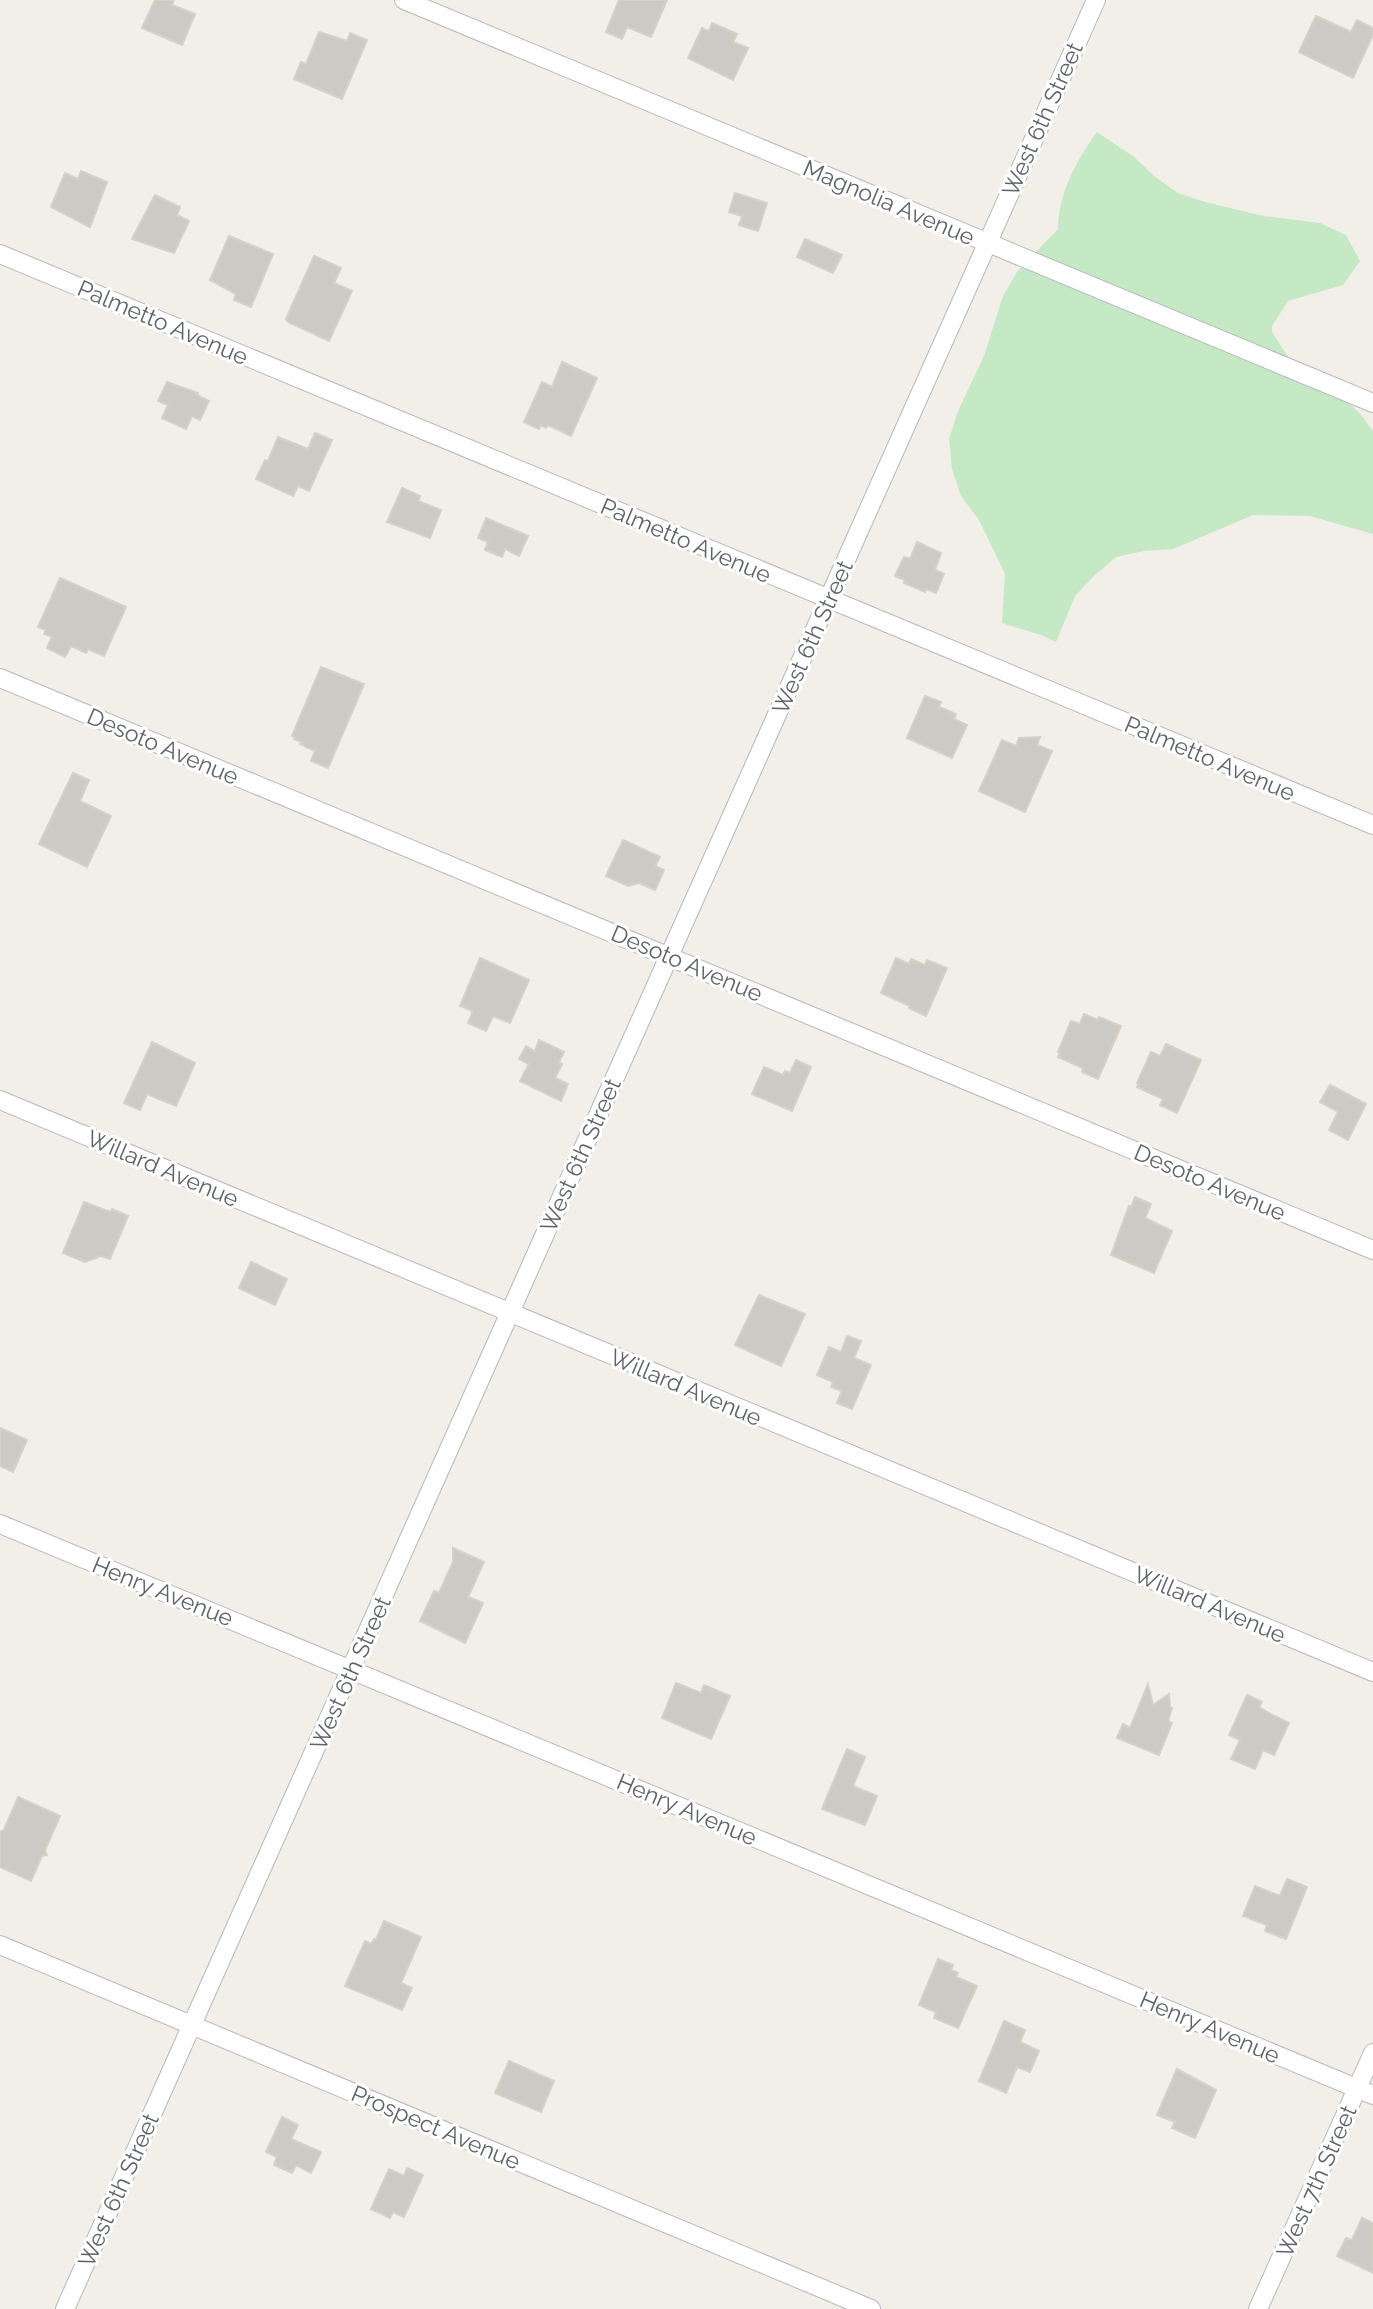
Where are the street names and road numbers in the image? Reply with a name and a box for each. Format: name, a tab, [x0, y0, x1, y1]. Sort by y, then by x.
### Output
street label: West 6th Street	[996, 38, 1088, 200]
street label: Magnolia Avenue	[799, 154, 979, 250]
street label: Palmetto Avenue	[74, 274, 252, 370]
street label: Palmetto Avenue	[597, 492, 775, 588]
street label: West 6th Street	[766, 556, 858, 718]
street label: Desoto Avenue	[83, 702, 243, 790]
street label: Palmetto Avenue	[1121, 710, 1299, 806]
street label: Desoto Avenue	[607, 919, 767, 1007]
street label: West 6th Street	[534, 1074, 626, 1236]
street label: Willard Avenue	[83, 1124, 243, 1212]
street label: Desoto Avenue	[1130, 1138, 1290, 1226]
street label: Willard Avenue	[606, 1343, 766, 1431]
street label: Henry Avenue	[89, 1550, 237, 1632]
street label: Willard Avenue	[1130, 1560, 1290, 1648]
street label: West 6th Street	[304, 1592, 396, 1754]
street label: Henry Avenue	[613, 1767, 761, 1851]
street label: Henry Avenue	[1136, 1985, 1284, 2069]
street label: Prospect Avenue	[348, 2079, 524, 2175]
street label: West 7th Street	[1270, 2100, 1362, 2261]
street label: West 6th Street	[72, 2109, 164, 2271]

